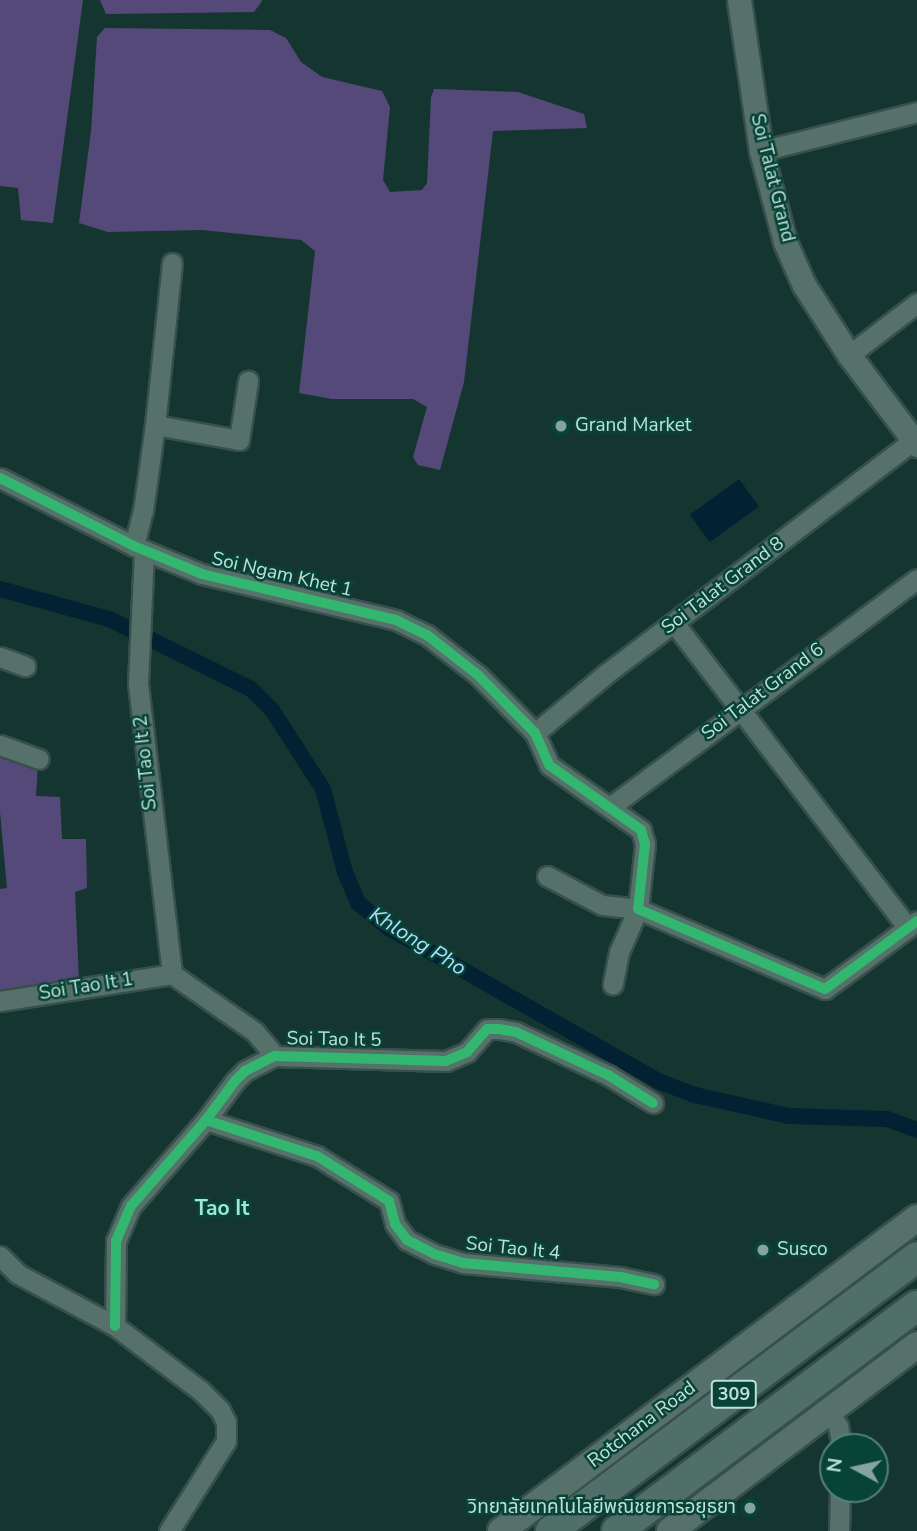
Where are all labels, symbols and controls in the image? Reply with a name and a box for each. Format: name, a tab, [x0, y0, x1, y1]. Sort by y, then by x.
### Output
street label: Soi Talat Grand	[745, 112, 799, 244]
place label: Grand Market	[575, 415, 691, 437]
marker: Grand Market	[553, 418, 569, 434]
street label: Soi Talat Grand 8	[657, 532, 789, 640]
street label: Soi Ngam Khet 1	[209, 548, 355, 602]
street label: Soi Talat Grand 6	[697, 638, 829, 746]
street label: Soi Tao It 2	[130, 715, 162, 811]
water label: Khlong Pho	[365, 901, 471, 981]
street label: Soi Tao It 1	[37, 968, 135, 1006]
street label: Soi Tao It 5	[286, 1028, 382, 1052]
district label: Tao It	[195, 1195, 249, 1221]
street label: Soi Tao It 4	[465, 1233, 561, 1265]
place label: Susco	[777, 1239, 828, 1261]
marker: Susco	[755, 1242, 771, 1258]
street label: Rotchana Road	[584, 1377, 700, 1473]
road number: 309	[710, 1380, 758, 1408]
north arrow	[819, 1433, 889, 1503]
text: N	[821, 1457, 849, 1474]
place label: วิทยาลัยเทคโนโลยีพณิชยการอยุธยา	[468, 1497, 736, 1519]
marker: วิทยาลัยเทคโนโลยีพณิชยการอยุธยา	[742, 1500, 758, 1516]

